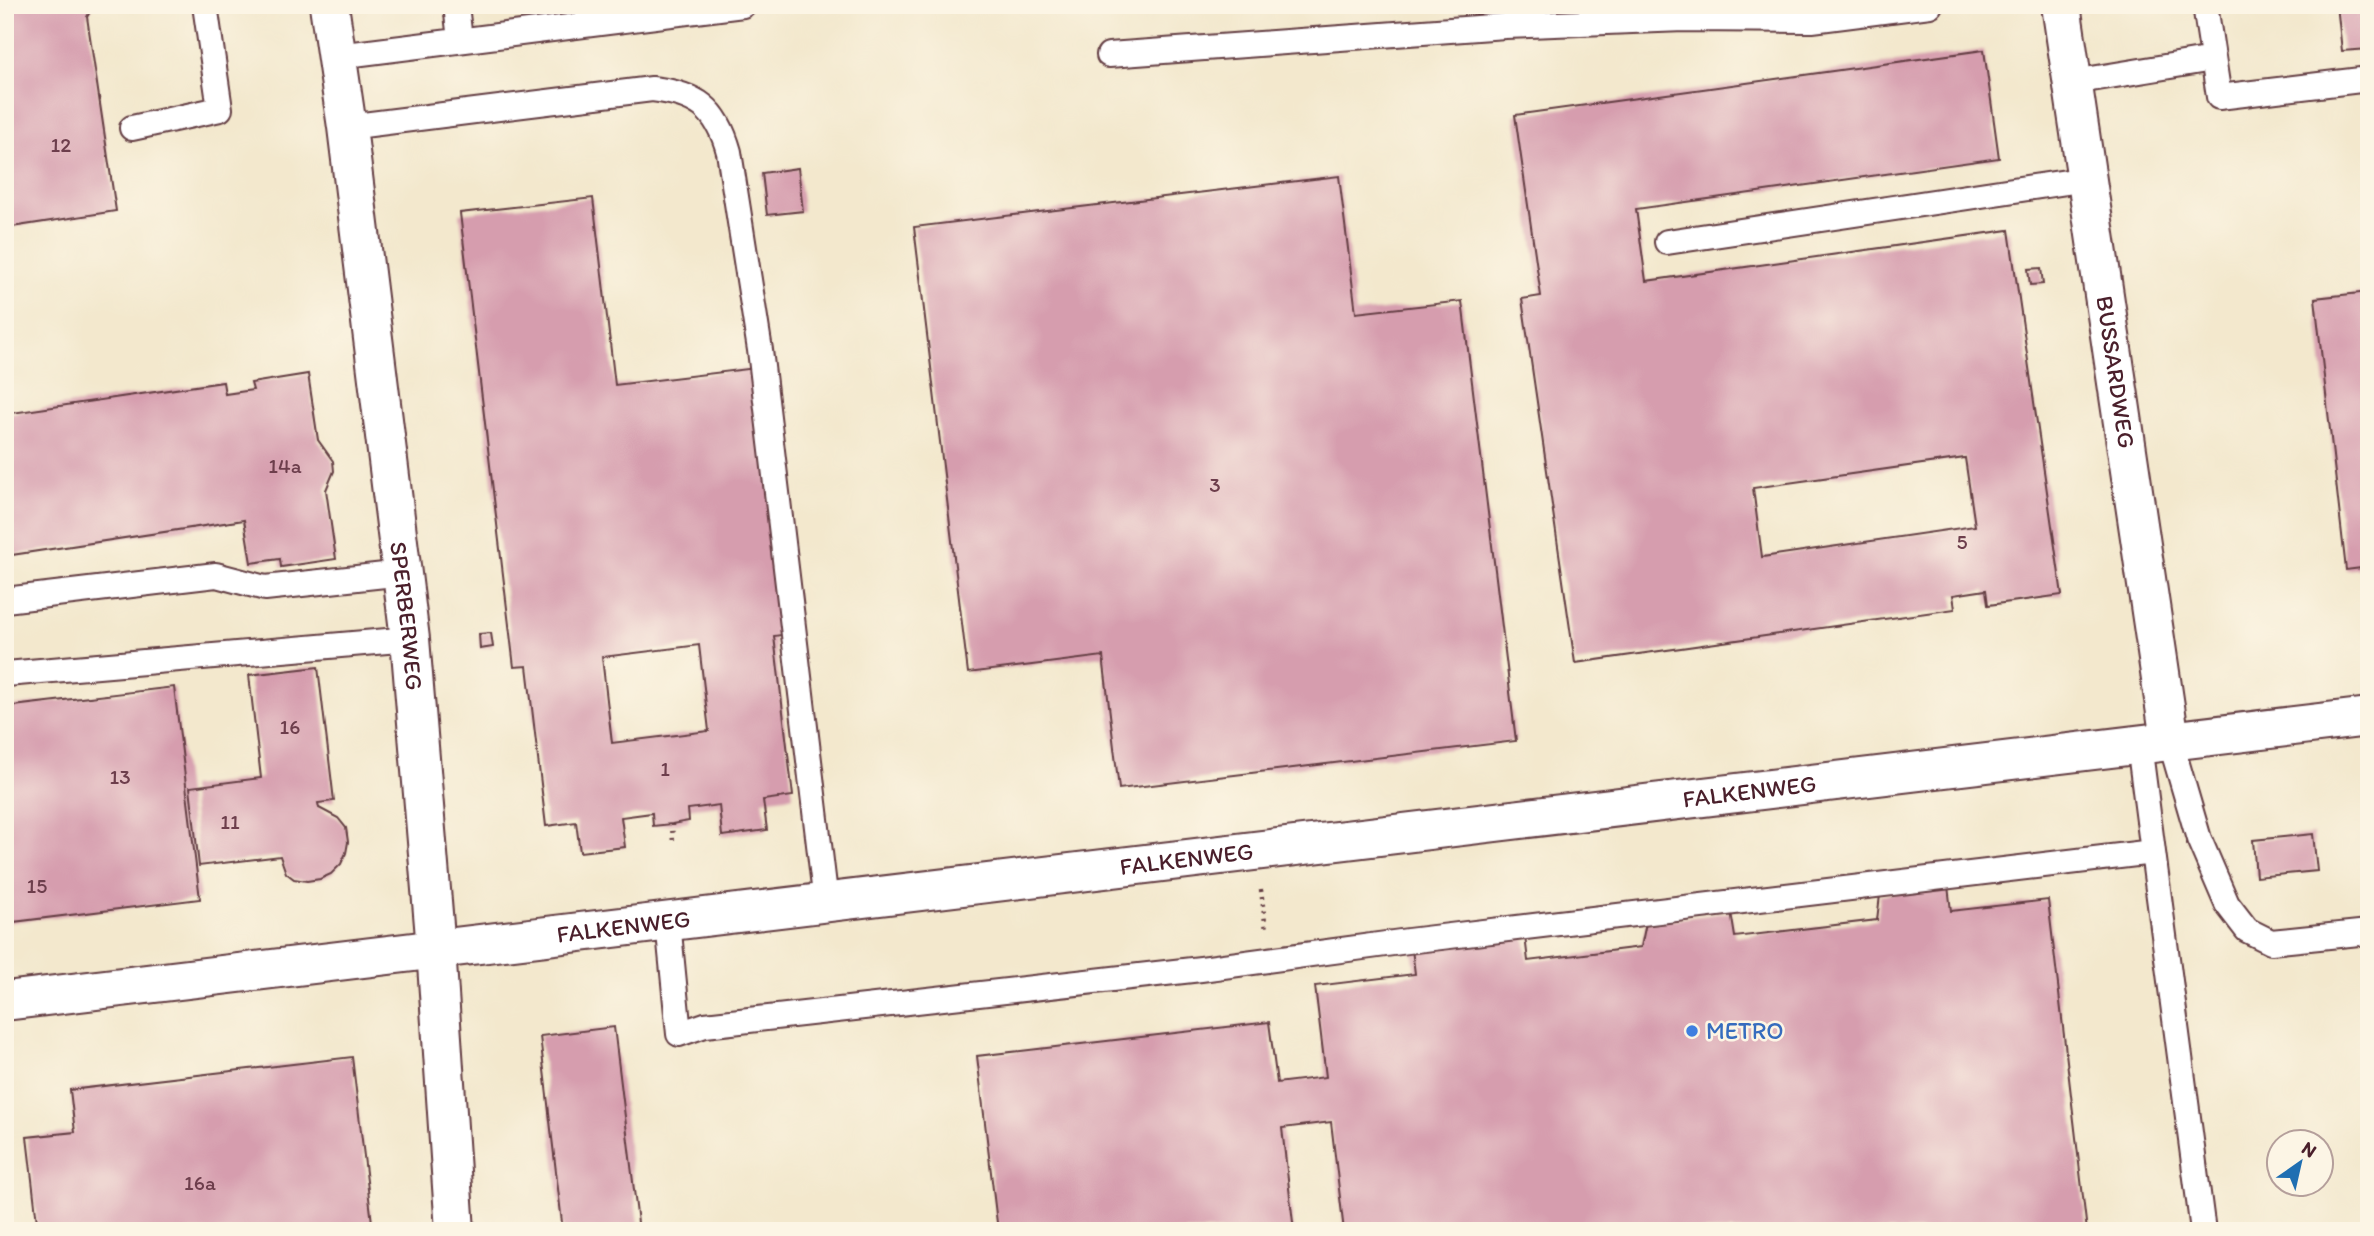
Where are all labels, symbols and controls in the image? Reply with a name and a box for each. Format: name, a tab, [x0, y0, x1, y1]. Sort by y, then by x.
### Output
house number: 12	[51, 132, 71, 157]
street label: BUSSARDWEG	[2090, 294, 2142, 450]
house number: 14a	[268, 453, 302, 478]
house number: 3	[1209, 472, 1221, 497]
house number: 5	[1956, 529, 1968, 554]
street label: SPERBERWEG	[384, 540, 429, 692]
house number: 16	[280, 714, 300, 739]
house number: 1	[660, 756, 670, 781]
house number: 13	[109, 764, 131, 789]
street label: FALKENWEG	[1681, 769, 1818, 813]
house number: 11	[220, 809, 240, 834]
street label: FALKENWEG	[1118, 836, 1255, 881]
house number: 15	[27, 873, 47, 898]
street label: FALKENWEG	[555, 904, 692, 949]
place label: METRO	[1706, 1016, 1784, 1045]
marker: METRO	[1684, 1023, 1700, 1039]
north arrow	[2266, 1128, 2336, 1198]
text: N	[2297, 1136, 2321, 1162]
house number: 16a	[184, 1170, 216, 1195]

